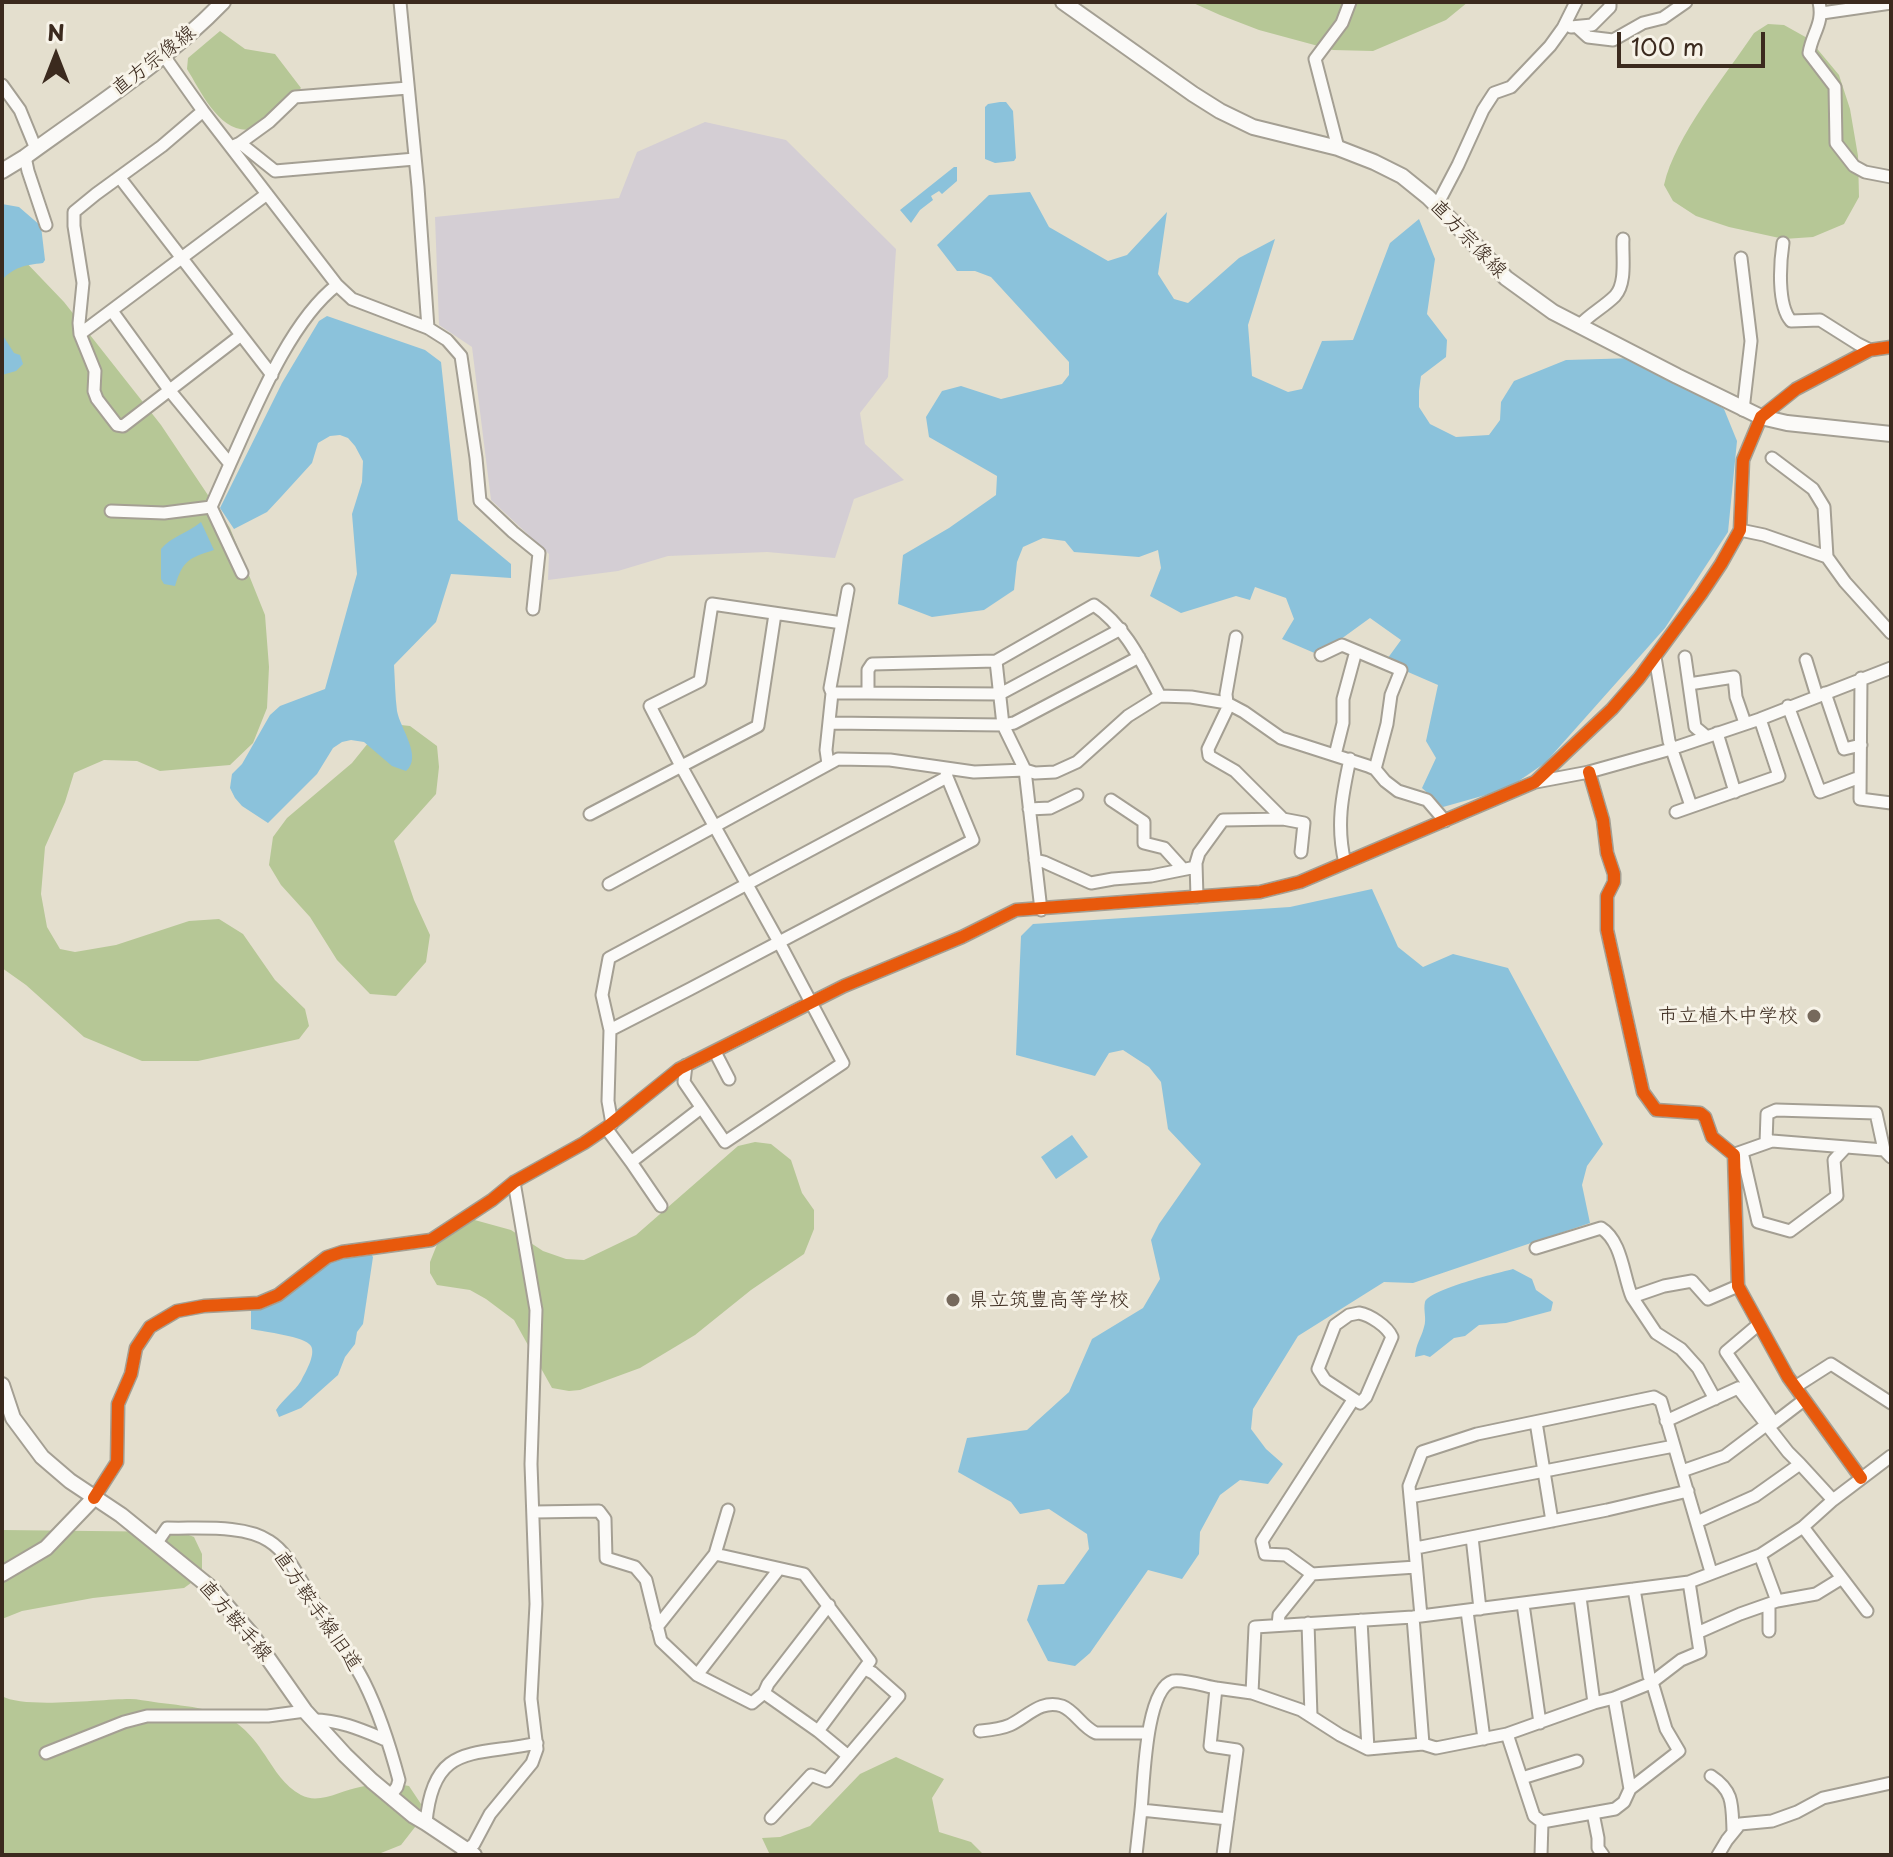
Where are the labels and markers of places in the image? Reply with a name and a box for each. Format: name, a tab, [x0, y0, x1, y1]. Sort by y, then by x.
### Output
place label: 市立植木中学校	[1658, 1004, 1798, 1028]
marker: 市立植木中学校	[1805, 1007, 1823, 1025]
place label: 県立筑豊高等学校	[969, 1288, 1129, 1312]
marker: 県立筑豊高等学校	[944, 1291, 962, 1309]

